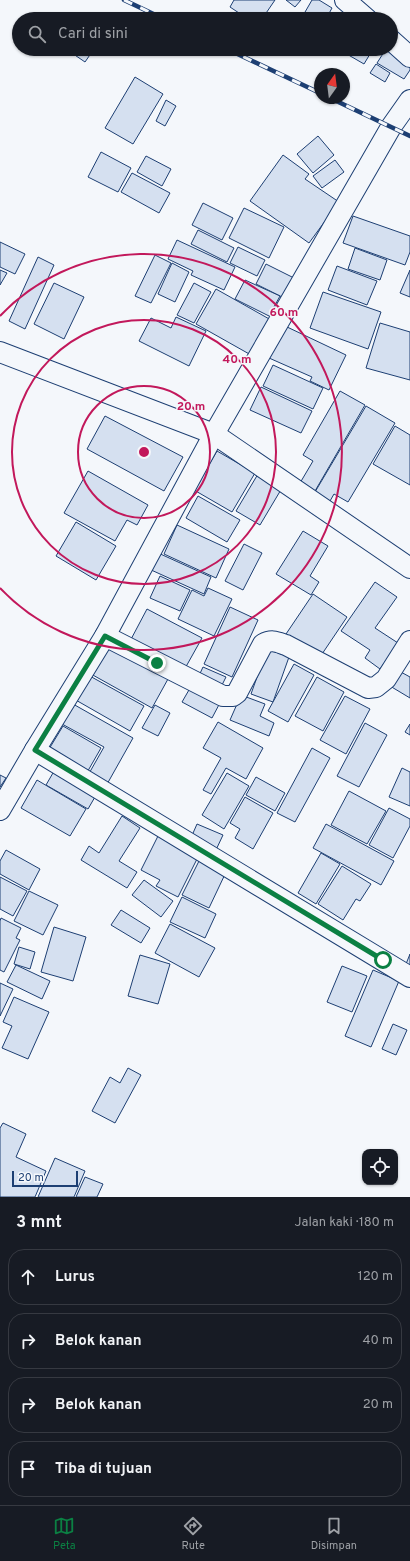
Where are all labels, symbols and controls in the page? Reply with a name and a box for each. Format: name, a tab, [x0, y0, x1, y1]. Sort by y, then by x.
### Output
search box	[12, 12, 398, 56]
icon: search	[26, 23, 48, 45]
text: Cari di sini	[58, 25, 128, 44]
north arrow	[314, 68, 350, 104]
text: 60 m	[270, 305, 298, 321]
text: 40 m	[222, 352, 252, 368]
text: 20 m	[177, 399, 205, 415]
centre of rings	[137, 445, 151, 459]
route end	[148, 654, 166, 672]
route start	[374, 951, 392, 969]
map controls	[362, 1149, 398, 1185]
button: locate	[362, 1149, 398, 1185]
scale bar	[12, 1169, 78, 1188]
text: 20 m	[18, 1171, 44, 1185]
text: 3 mnt	[16, 1212, 62, 1234]
text: Jalan kaki · 180 m	[294, 1215, 394, 1231]
icon: ahead	[17, 1266, 39, 1288]
text: Lurus	[55, 1268, 95, 1287]
text: 120 m	[358, 1269, 393, 1285]
icon: right	[17, 1330, 39, 1352]
text: Belok kanan	[55, 1332, 142, 1351]
text: 40 m	[363, 1333, 393, 1349]
icon: right	[17, 1394, 39, 1416]
text: Belok kanan	[55, 1396, 142, 1415]
text: 20 m	[363, 1397, 393, 1413]
icon: arrive	[17, 1458, 39, 1480]
text: Tiba di tujuan	[55, 1460, 152, 1479]
tab: Peta	[53, 1515, 76, 1553]
tab: Rute	[182, 1515, 205, 1553]
tab: Disimpan	[311, 1515, 357, 1553]

